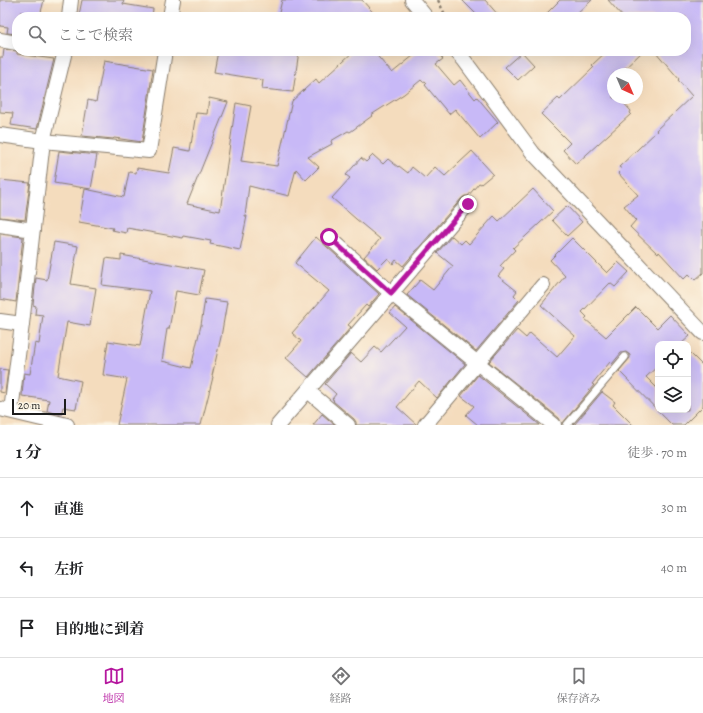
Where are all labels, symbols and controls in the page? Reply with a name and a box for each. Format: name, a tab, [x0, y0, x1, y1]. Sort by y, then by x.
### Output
search box	[12, 12, 691, 56]
icon: search	[26, 23, 48, 45]
text: ここで検索	[58, 25, 133, 45]
north arrow	[607, 68, 643, 104]
route end	[459, 195, 477, 213]
route start	[320, 228, 338, 246]
map controls	[655, 341, 691, 413]
button: locate	[655, 341, 691, 377]
button: layers	[655, 377, 691, 413]
scale bar	[12, 397, 66, 416]
text: 20 m	[18, 398, 40, 413]
text: 1 分	[16, 441, 42, 464]
text: 徒歩 · 70 m	[627, 444, 687, 461]
icon: ahead	[16, 497, 38, 519]
text: 直進	[54, 499, 84, 519]
text: 30 m	[661, 499, 687, 516]
icon: left	[16, 557, 38, 579]
text: 左折	[54, 559, 84, 579]
text: 40 m	[661, 559, 687, 576]
icon: arrive	[16, 617, 38, 639]
text: 目的地に到着	[54, 619, 144, 639]
tab: 地図	[103, 665, 125, 706]
tab: 経路	[330, 665, 352, 706]
tab: 保存済み	[557, 665, 601, 706]

